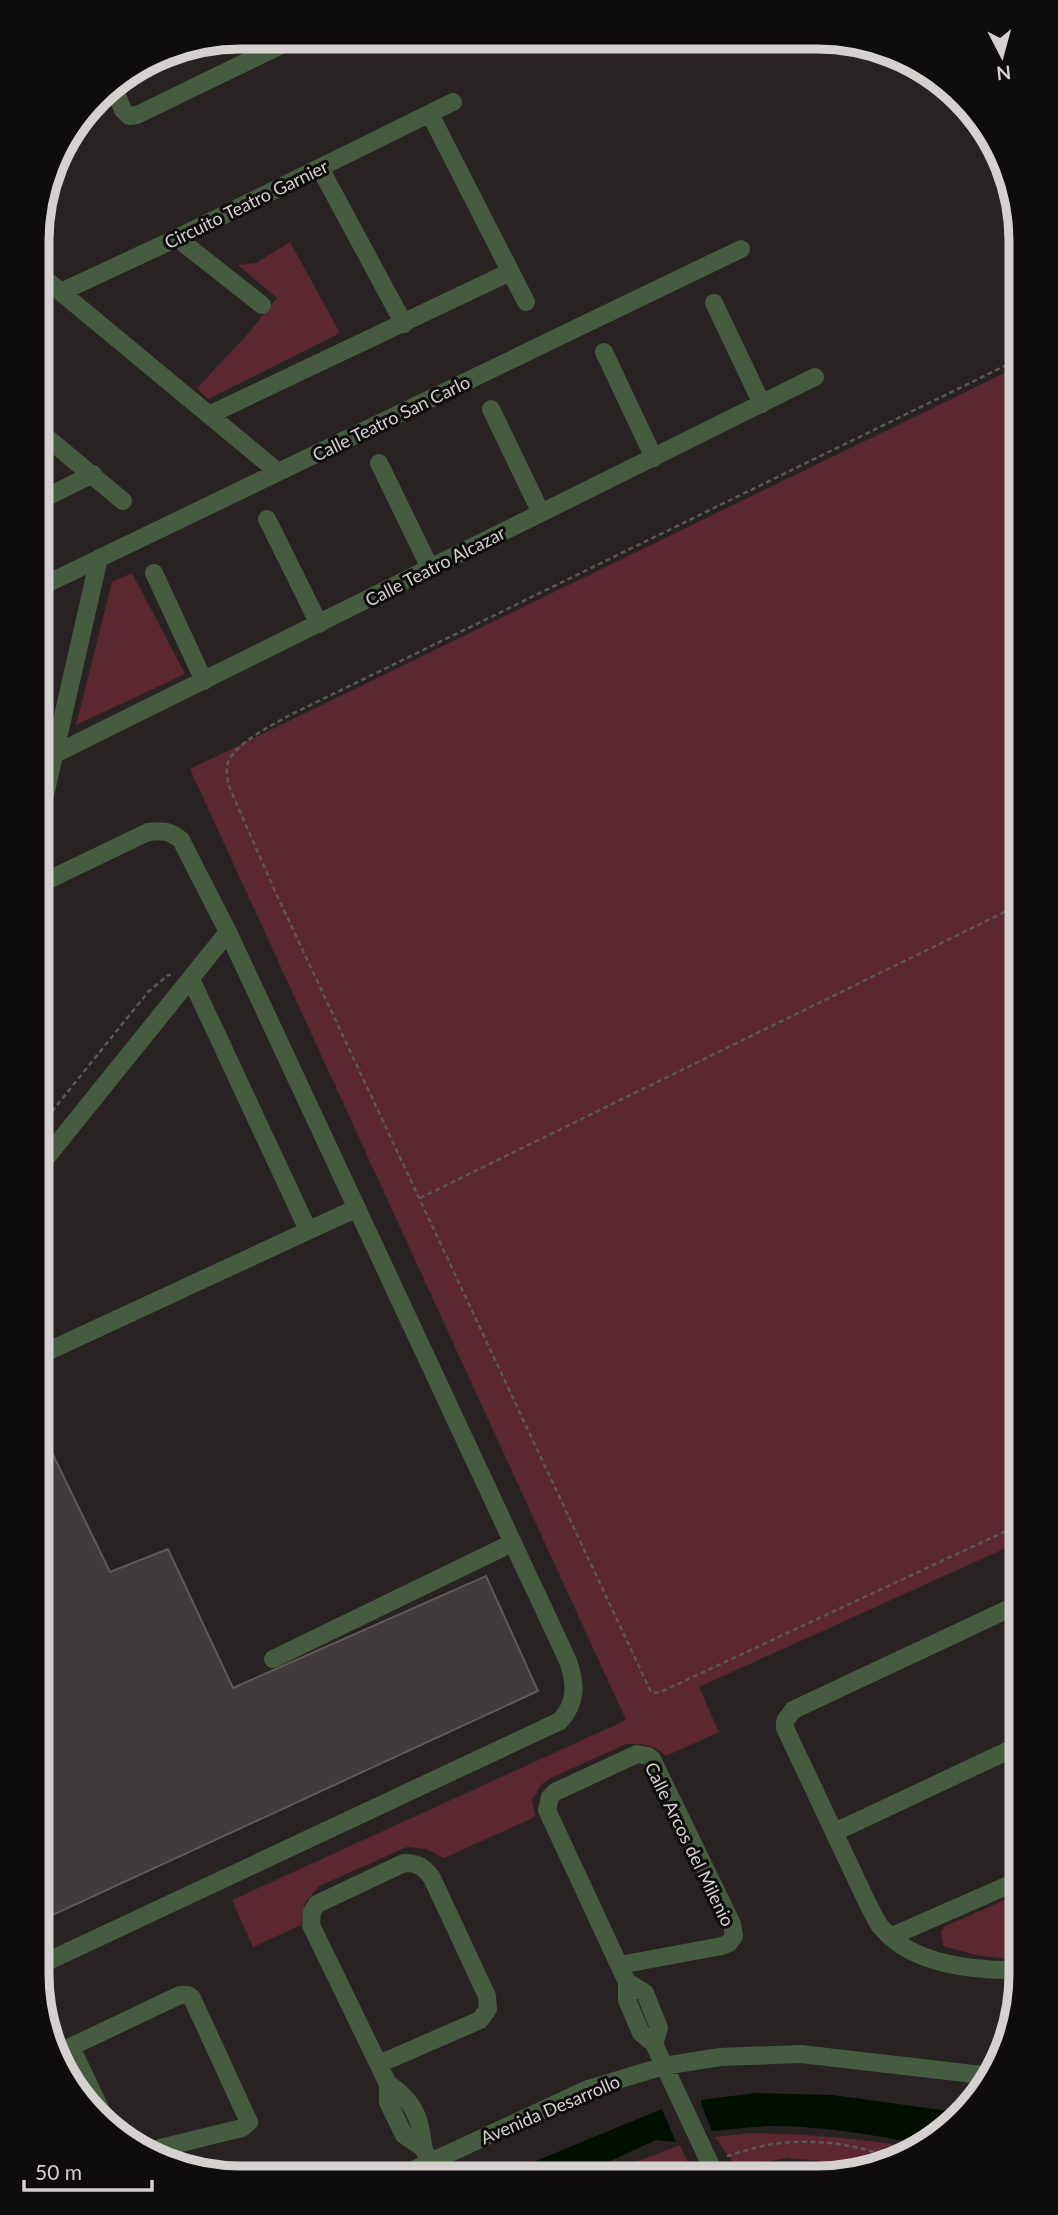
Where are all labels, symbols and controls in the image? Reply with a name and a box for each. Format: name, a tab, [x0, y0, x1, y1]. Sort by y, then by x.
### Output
north arrow	[967, 21, 1037, 91]
text: N	[995, 61, 1012, 86]
street label: Circuito Teatro Garnier	[161, 155, 332, 253]
street label: Calle Teatro San Carlo	[309, 370, 473, 466]
street label: Calle Teatro Alcazar	[361, 521, 509, 611]
street label: Calle Arcos del Milenio	[641, 1758, 739, 1930]
street label: Avenida Desarrollo	[477, 2070, 623, 2148]
scale bar	[24, 2148, 152, 2192]
text: 50 m	[35, 2159, 82, 2184]

